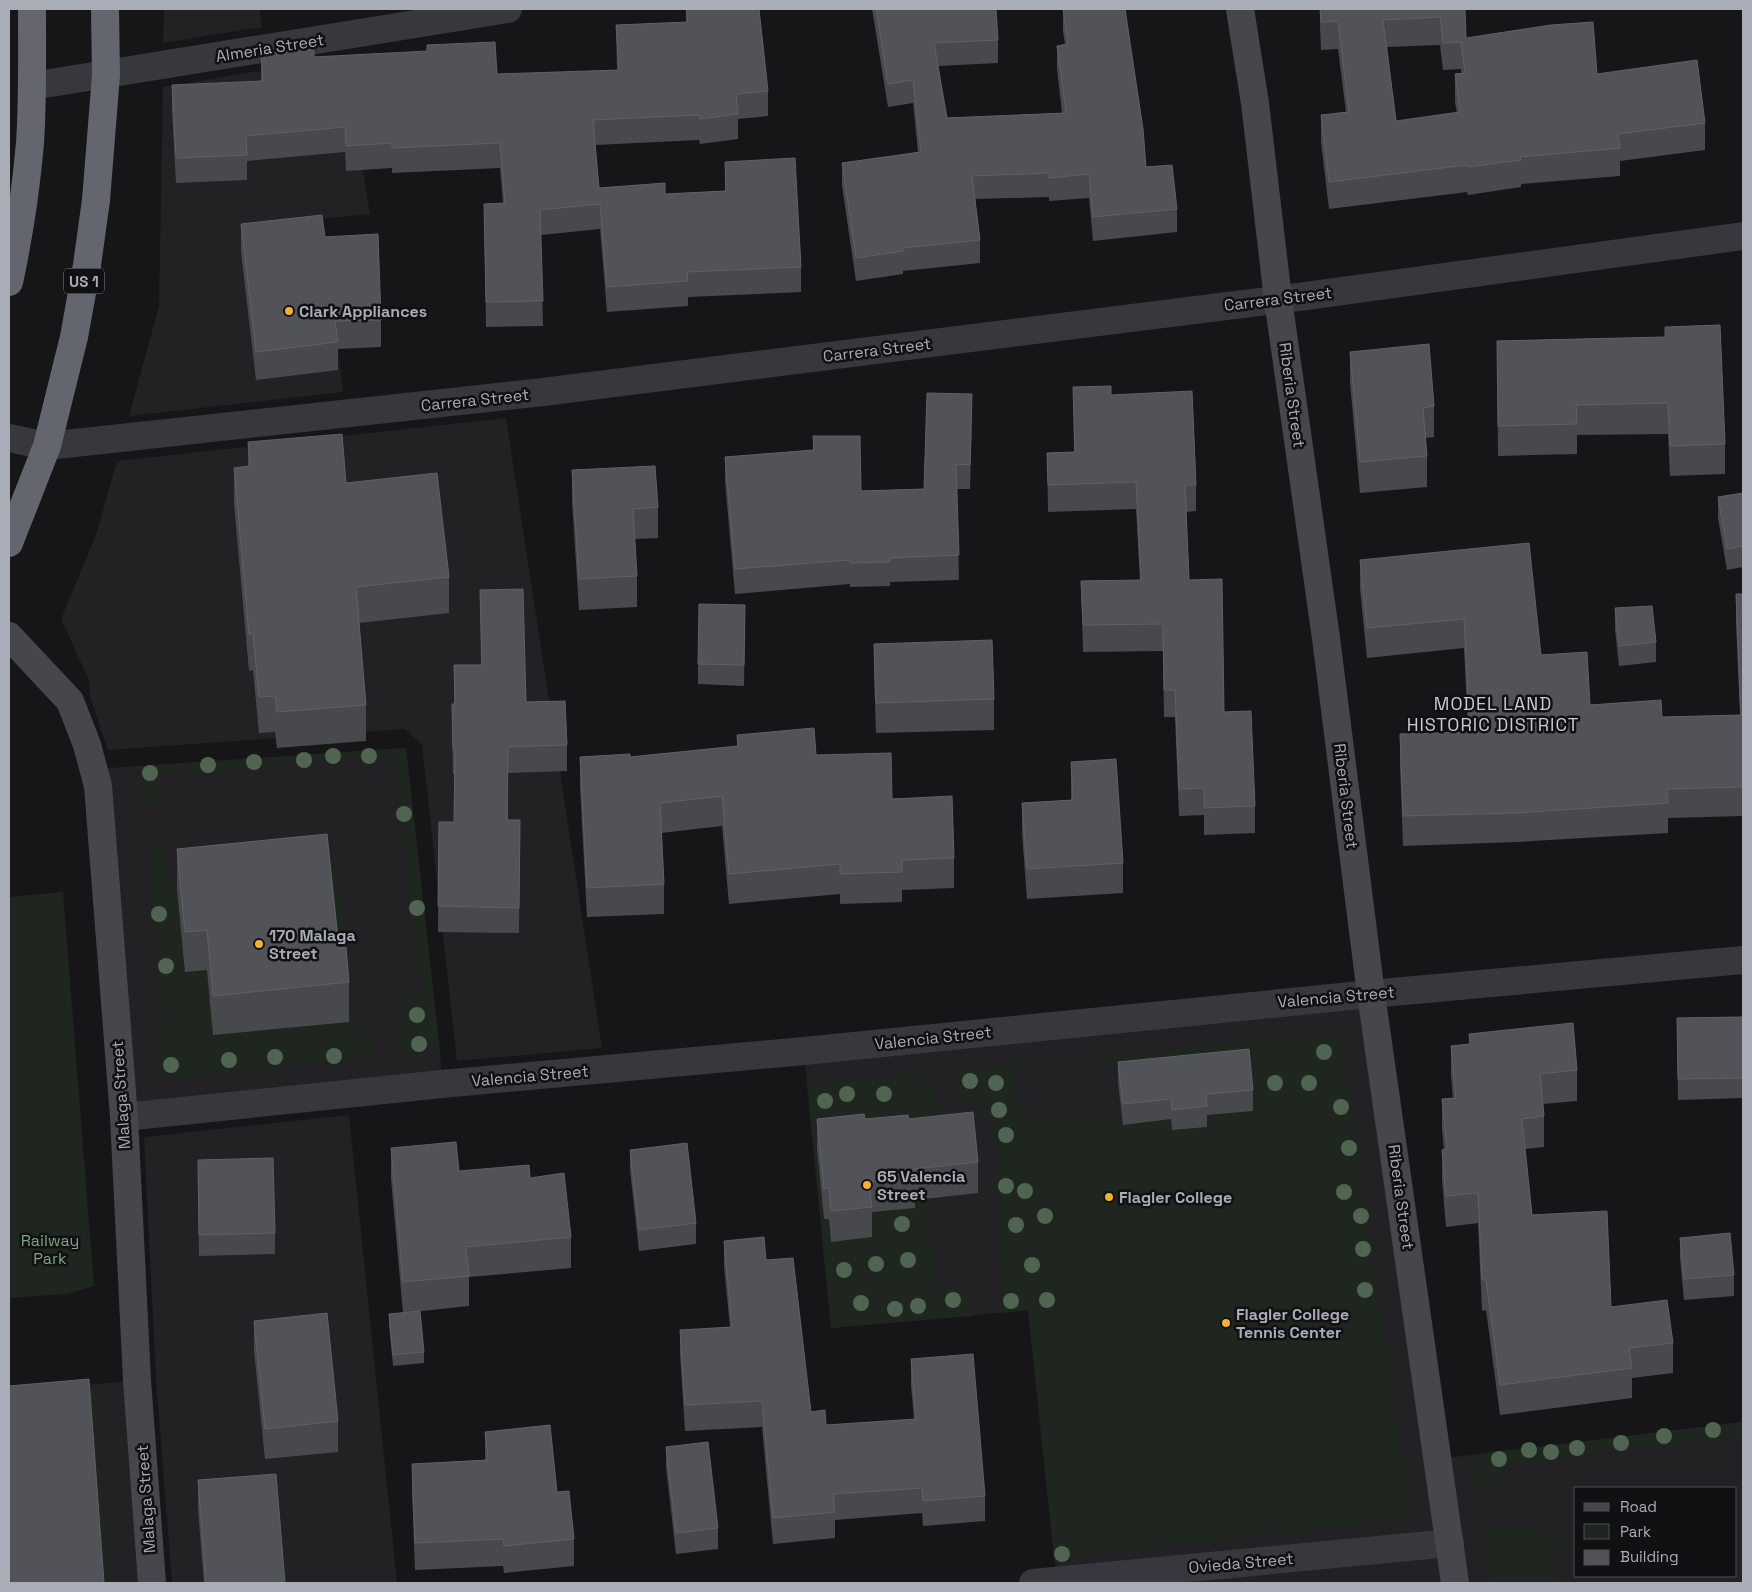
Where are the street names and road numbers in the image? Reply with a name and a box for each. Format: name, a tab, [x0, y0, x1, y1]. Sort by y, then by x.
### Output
street label: Almeria Street	[214, 29, 326, 67]
road number: US 1	[64, 268, 104, 294]
street label: Carrera Street	[1223, 282, 1333, 316]
street label: Carrera Street	[822, 333, 932, 367]
street label: Riberia Street	[1274, 341, 1310, 449]
street label: Carrera Street	[420, 384, 530, 416]
street label: Riberia Street	[1329, 742, 1363, 850]
street label: Valencia Street	[1277, 981, 1395, 1013]
street label: Valencia Street	[874, 1021, 992, 1055]
street label: Malaga Street	[107, 1040, 135, 1150]
street label: Valencia Street	[471, 1060, 589, 1092]
street label: Riberia Street	[1383, 1143, 1419, 1251]
street label: Malaga Street	[132, 1444, 160, 1554]
street label: Ovieda Street	[1188, 1548, 1294, 1578]

